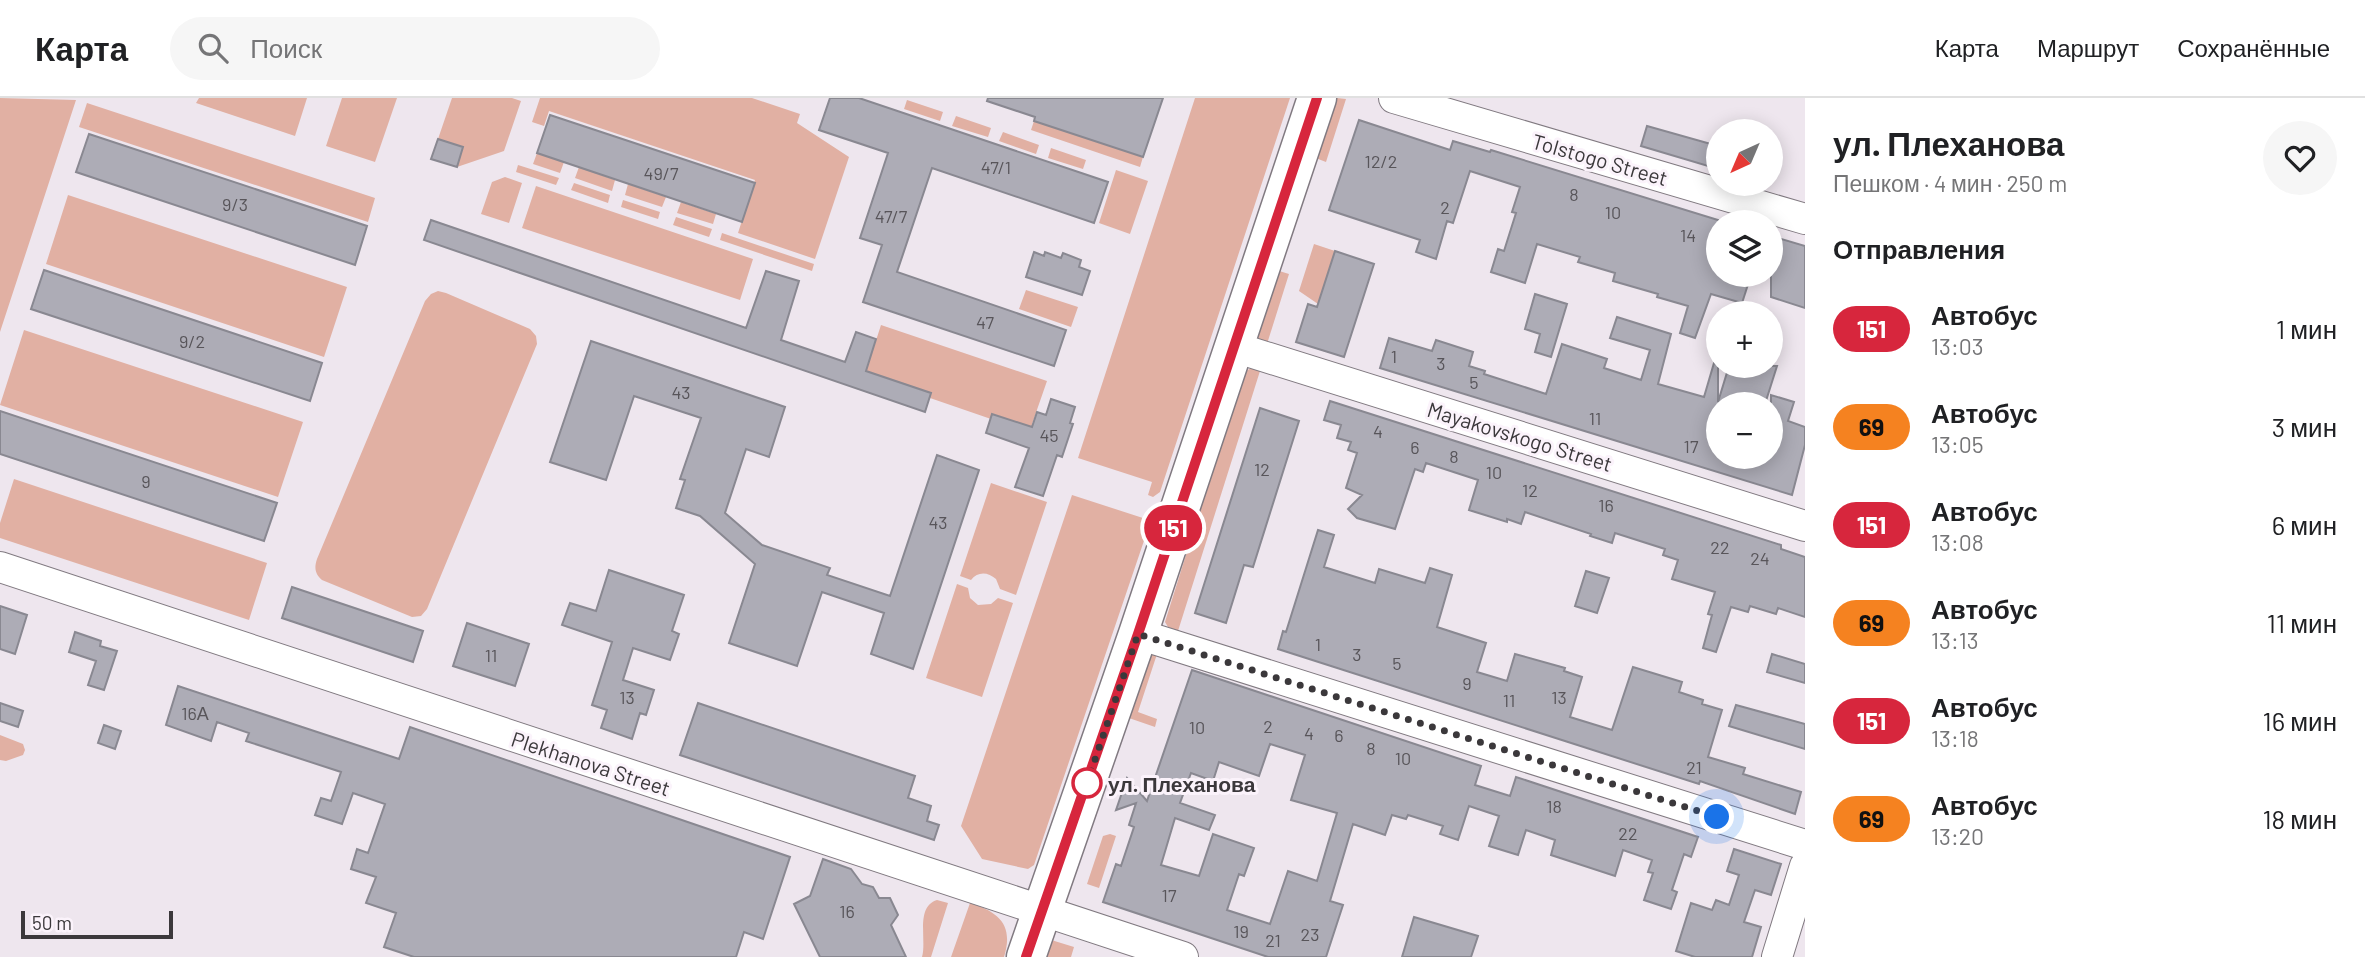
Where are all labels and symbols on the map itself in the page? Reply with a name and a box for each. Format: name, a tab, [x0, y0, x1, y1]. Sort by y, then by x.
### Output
north arrow	[1706, 119, 1783, 196]
street label: Tolstogo Street	[1529, 128, 1671, 190]
house number: 12/2	[1365, 150, 1397, 172]
house number: 47/1	[981, 156, 1011, 178]
house number: 49/7	[643, 162, 679, 184]
house number: 8	[1569, 183, 1579, 205]
house number: 9/3	[222, 193, 248, 215]
house number: 2	[1440, 196, 1450, 218]
house number: 10	[1605, 201, 1621, 223]
house number: 47/7	[875, 205, 908, 227]
house number: 14	[1680, 224, 1696, 246]
house number: 47	[976, 311, 994, 333]
house number: 9/2	[179, 330, 205, 352]
house number: 1	[1391, 345, 1397, 367]
house number: 3	[1436, 352, 1446, 374]
house number: 5	[1469, 371, 1479, 393]
house number: 43	[671, 381, 691, 403]
street label: Mayakovskogo Street	[1424, 396, 1616, 476]
house number: 11	[1589, 407, 1601, 429]
house number: 4	[1373, 420, 1383, 442]
house number: 45	[1039, 424, 1059, 446]
house number: 17	[1684, 435, 1699, 457]
house number: 6	[1410, 436, 1420, 458]
house number: 8	[1449, 445, 1459, 467]
house number: 12	[1254, 458, 1270, 480]
house number: 10	[1486, 461, 1502, 483]
house number: 9	[141, 470, 151, 492]
house number: 12	[1522, 479, 1538, 501]
house number: 16	[1598, 494, 1614, 516]
line badge: 151	[1133, 505, 1213, 551]
house number: 43	[928, 511, 948, 533]
house number: 22	[1710, 536, 1730, 558]
house number: 24	[1750, 547, 1770, 569]
house number: 1	[1315, 633, 1321, 655]
house number: 3	[1352, 643, 1362, 665]
house number: 11	[485, 644, 497, 666]
house number: 5	[1392, 652, 1402, 674]
house number: 9	[1462, 672, 1472, 694]
house number: 13	[619, 686, 635, 708]
house number: 13	[1551, 686, 1567, 708]
house number: 11	[1503, 689, 1515, 711]
house number: 16А	[181, 702, 209, 724]
house number: 2	[1263, 715, 1273, 737]
house number: 10	[1189, 716, 1205, 738]
house number: 4	[1304, 722, 1314, 744]
house number: 6	[1334, 724, 1344, 746]
street label: Plekhanova Street	[509, 726, 673, 800]
house number: 8	[1366, 737, 1376, 759]
house number: 10	[1395, 747, 1411, 769]
house number: 21	[1686, 756, 1702, 778]
marker: ул. Плеханова	[1072, 768, 1102, 798]
place label: ул. Плеханова	[1108, 771, 1256, 796]
house number: 18	[1546, 795, 1562, 817]
your location	[1699, 799, 1734, 834]
house number: 22	[1618, 822, 1638, 844]
house number: 17	[1162, 884, 1177, 906]
house number: 16	[839, 900, 855, 922]
scale bar	[21, 908, 173, 940]
house number: 19	[1233, 920, 1249, 942]
house number: 23	[1301, 923, 1319, 945]
house number: 21	[1265, 929, 1281, 951]

